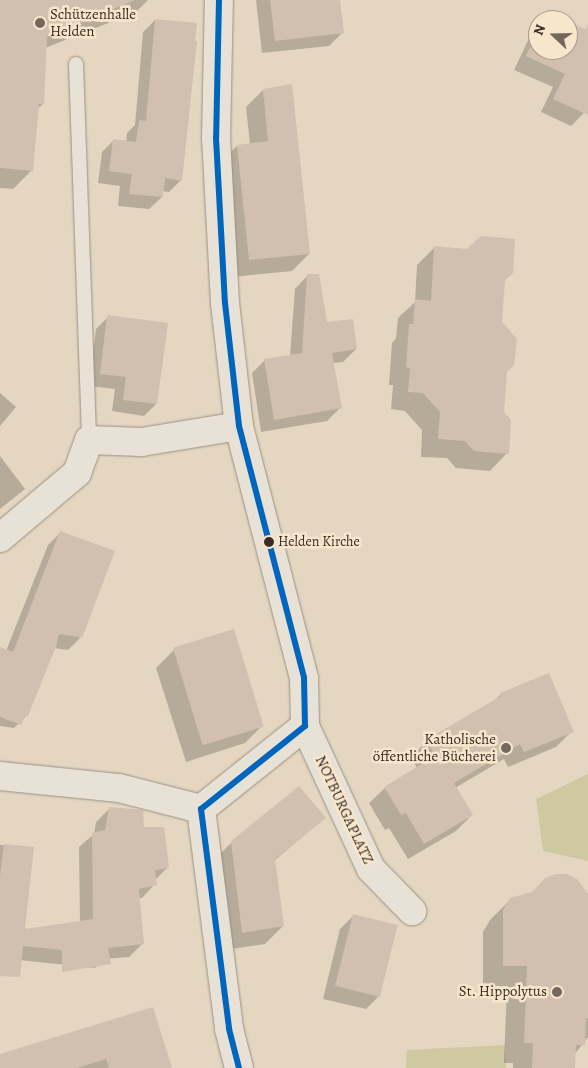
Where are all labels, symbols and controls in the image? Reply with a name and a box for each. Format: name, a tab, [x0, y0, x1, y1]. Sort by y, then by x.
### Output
place label: Schützenhalle Helden	[50, 5, 136, 40]
north arrow	[528, 10, 578, 60]
marker: Schützenhalle Helden	[34, 17, 46, 29]
text: N	[529, 22, 550, 38]
place label: Helden Kirche	[278, 534, 360, 550]
marker: Helden Kirche	[264, 537, 274, 547]
place label: Katholische öffentliche Bücherei	[373, 730, 496, 765]
marker: Katholische öffentliche Bücherei	[500, 742, 512, 754]
street label: NOTBURGAPLATZ	[311, 753, 377, 867]
place label: St. Hippolytus	[458, 983, 547, 1001]
marker: St. Hippolytus	[551, 986, 563, 998]

